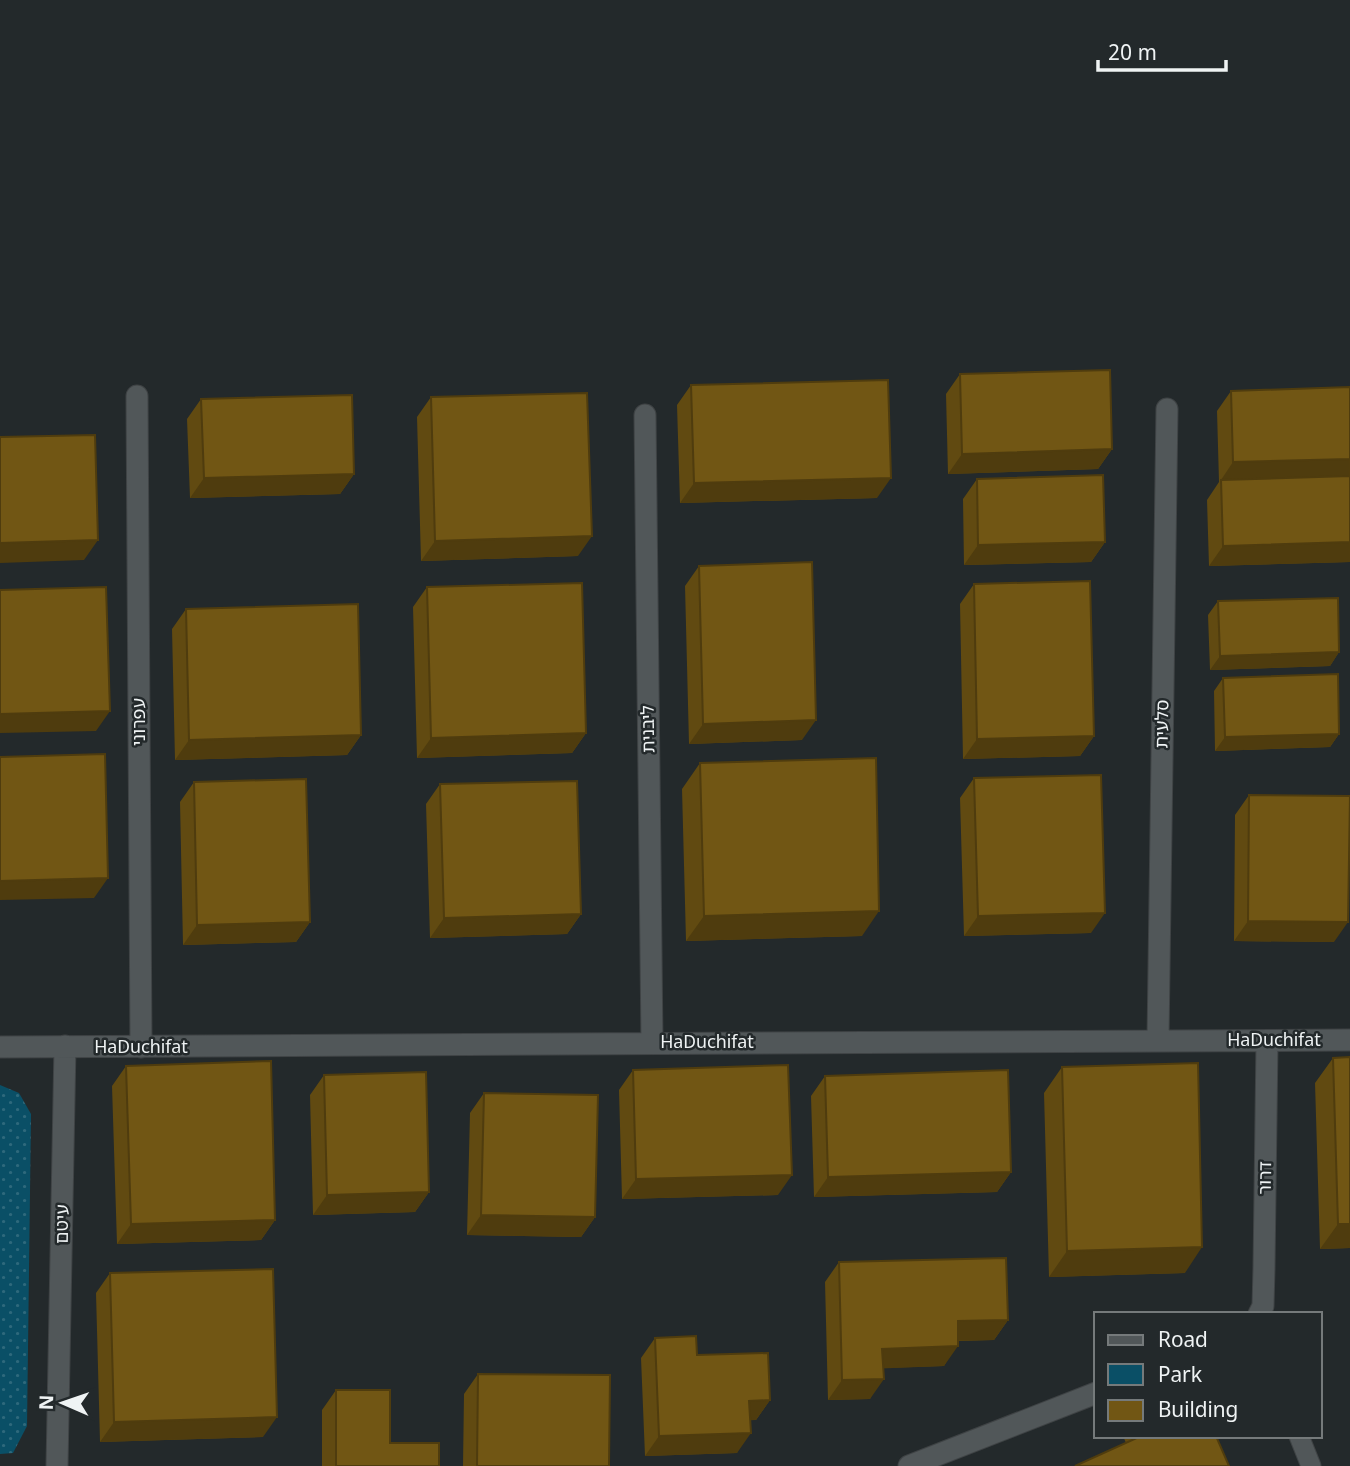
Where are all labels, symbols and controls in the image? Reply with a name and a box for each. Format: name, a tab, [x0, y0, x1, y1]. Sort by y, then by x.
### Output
scale bar	[1098, 28, 1226, 72]
text: 20 m	[1108, 38, 1157, 66]
street label: עפרוני	[126, 698, 150, 746]
street label: סלעית	[1149, 699, 1173, 749]
street label: ליבנית	[635, 705, 659, 753]
street label: HaDuchifat	[1227, 1027, 1321, 1051]
street label: HaDuchifat	[660, 1029, 754, 1053]
street label: HaDuchifat	[94, 1034, 188, 1058]
street label: דרור	[1252, 1161, 1276, 1195]
street label: עיטם	[49, 1204, 73, 1244]
legend	[1094, 1312, 1322, 1438]
text: Road	[1158, 1325, 1208, 1353]
text: Park	[1158, 1360, 1203, 1388]
north arrow	[28, 1368, 98, 1438]
text: N	[33, 1394, 59, 1410]
text: Building	[1158, 1395, 1238, 1423]

